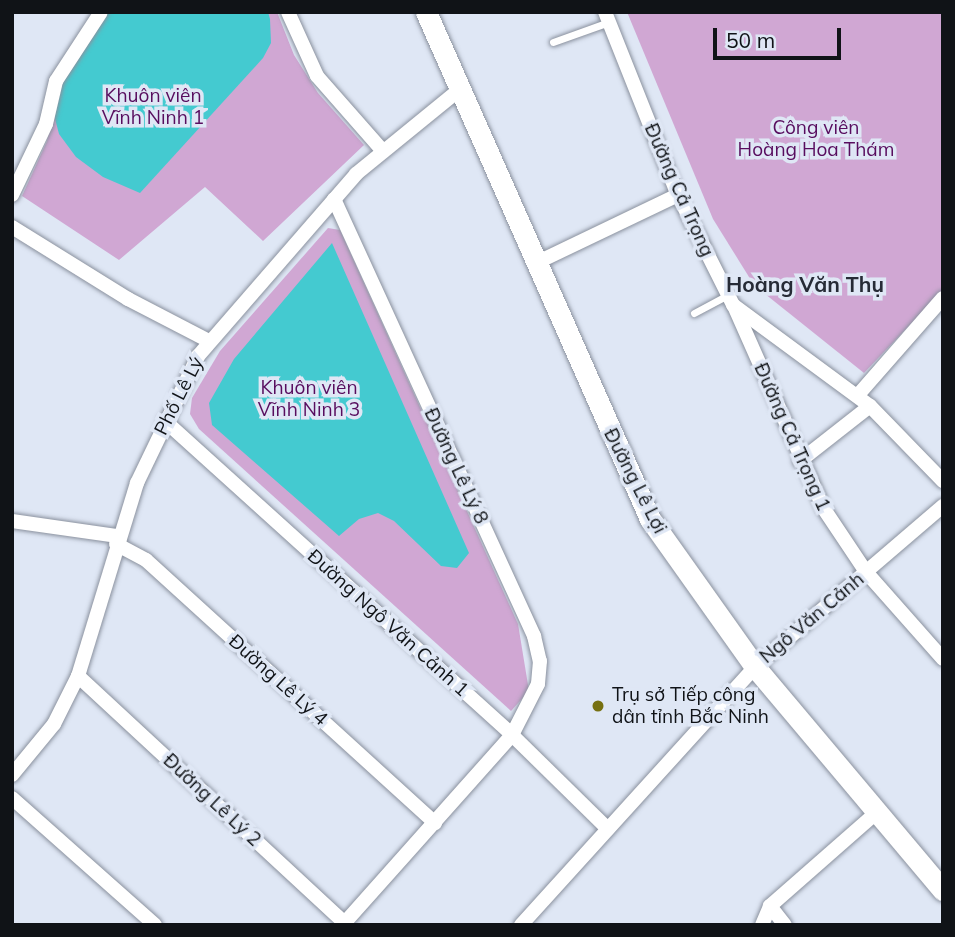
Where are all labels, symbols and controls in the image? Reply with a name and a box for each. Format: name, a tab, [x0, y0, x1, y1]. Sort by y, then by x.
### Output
scale bar	[717, 14, 845, 58]
text: 50 m	[726, 27, 775, 53]
park label: Khuôn viên Vĩnh Ninh 1	[102, 85, 204, 129]
park label: Công viên Hoàng Hoa Thám	[738, 117, 894, 161]
street label: Đường Cả Trọng	[639, 120, 719, 260]
district label: Hoàng Văn Thụ	[726, 271, 884, 297]
street label: Phố Lê Lý	[150, 353, 208, 439]
street label: Đường Cả Trọng 1	[749, 360, 835, 514]
park label: Khuôn viên Vĩnh Ninh 3	[258, 377, 360, 421]
street label: Đường Lê Lý 8	[419, 404, 493, 528]
street label: Đường Lê Lợi	[599, 425, 671, 537]
street label: Đường Ngô Văn Cảnh 1	[303, 545, 473, 701]
street label: Ngô Văn Cảnh	[755, 568, 869, 668]
street label: Đường Lê Lý 4	[224, 630, 332, 730]
place label: Trụ sở Tiếp công dân tỉnh Bắc Ninh	[612, 684, 769, 728]
marker: Trụ sở Tiếp công dân tỉnh Bắc Ninh	[590, 698, 606, 714]
street label: Đường Lê Lý 2	[158, 749, 266, 851]

